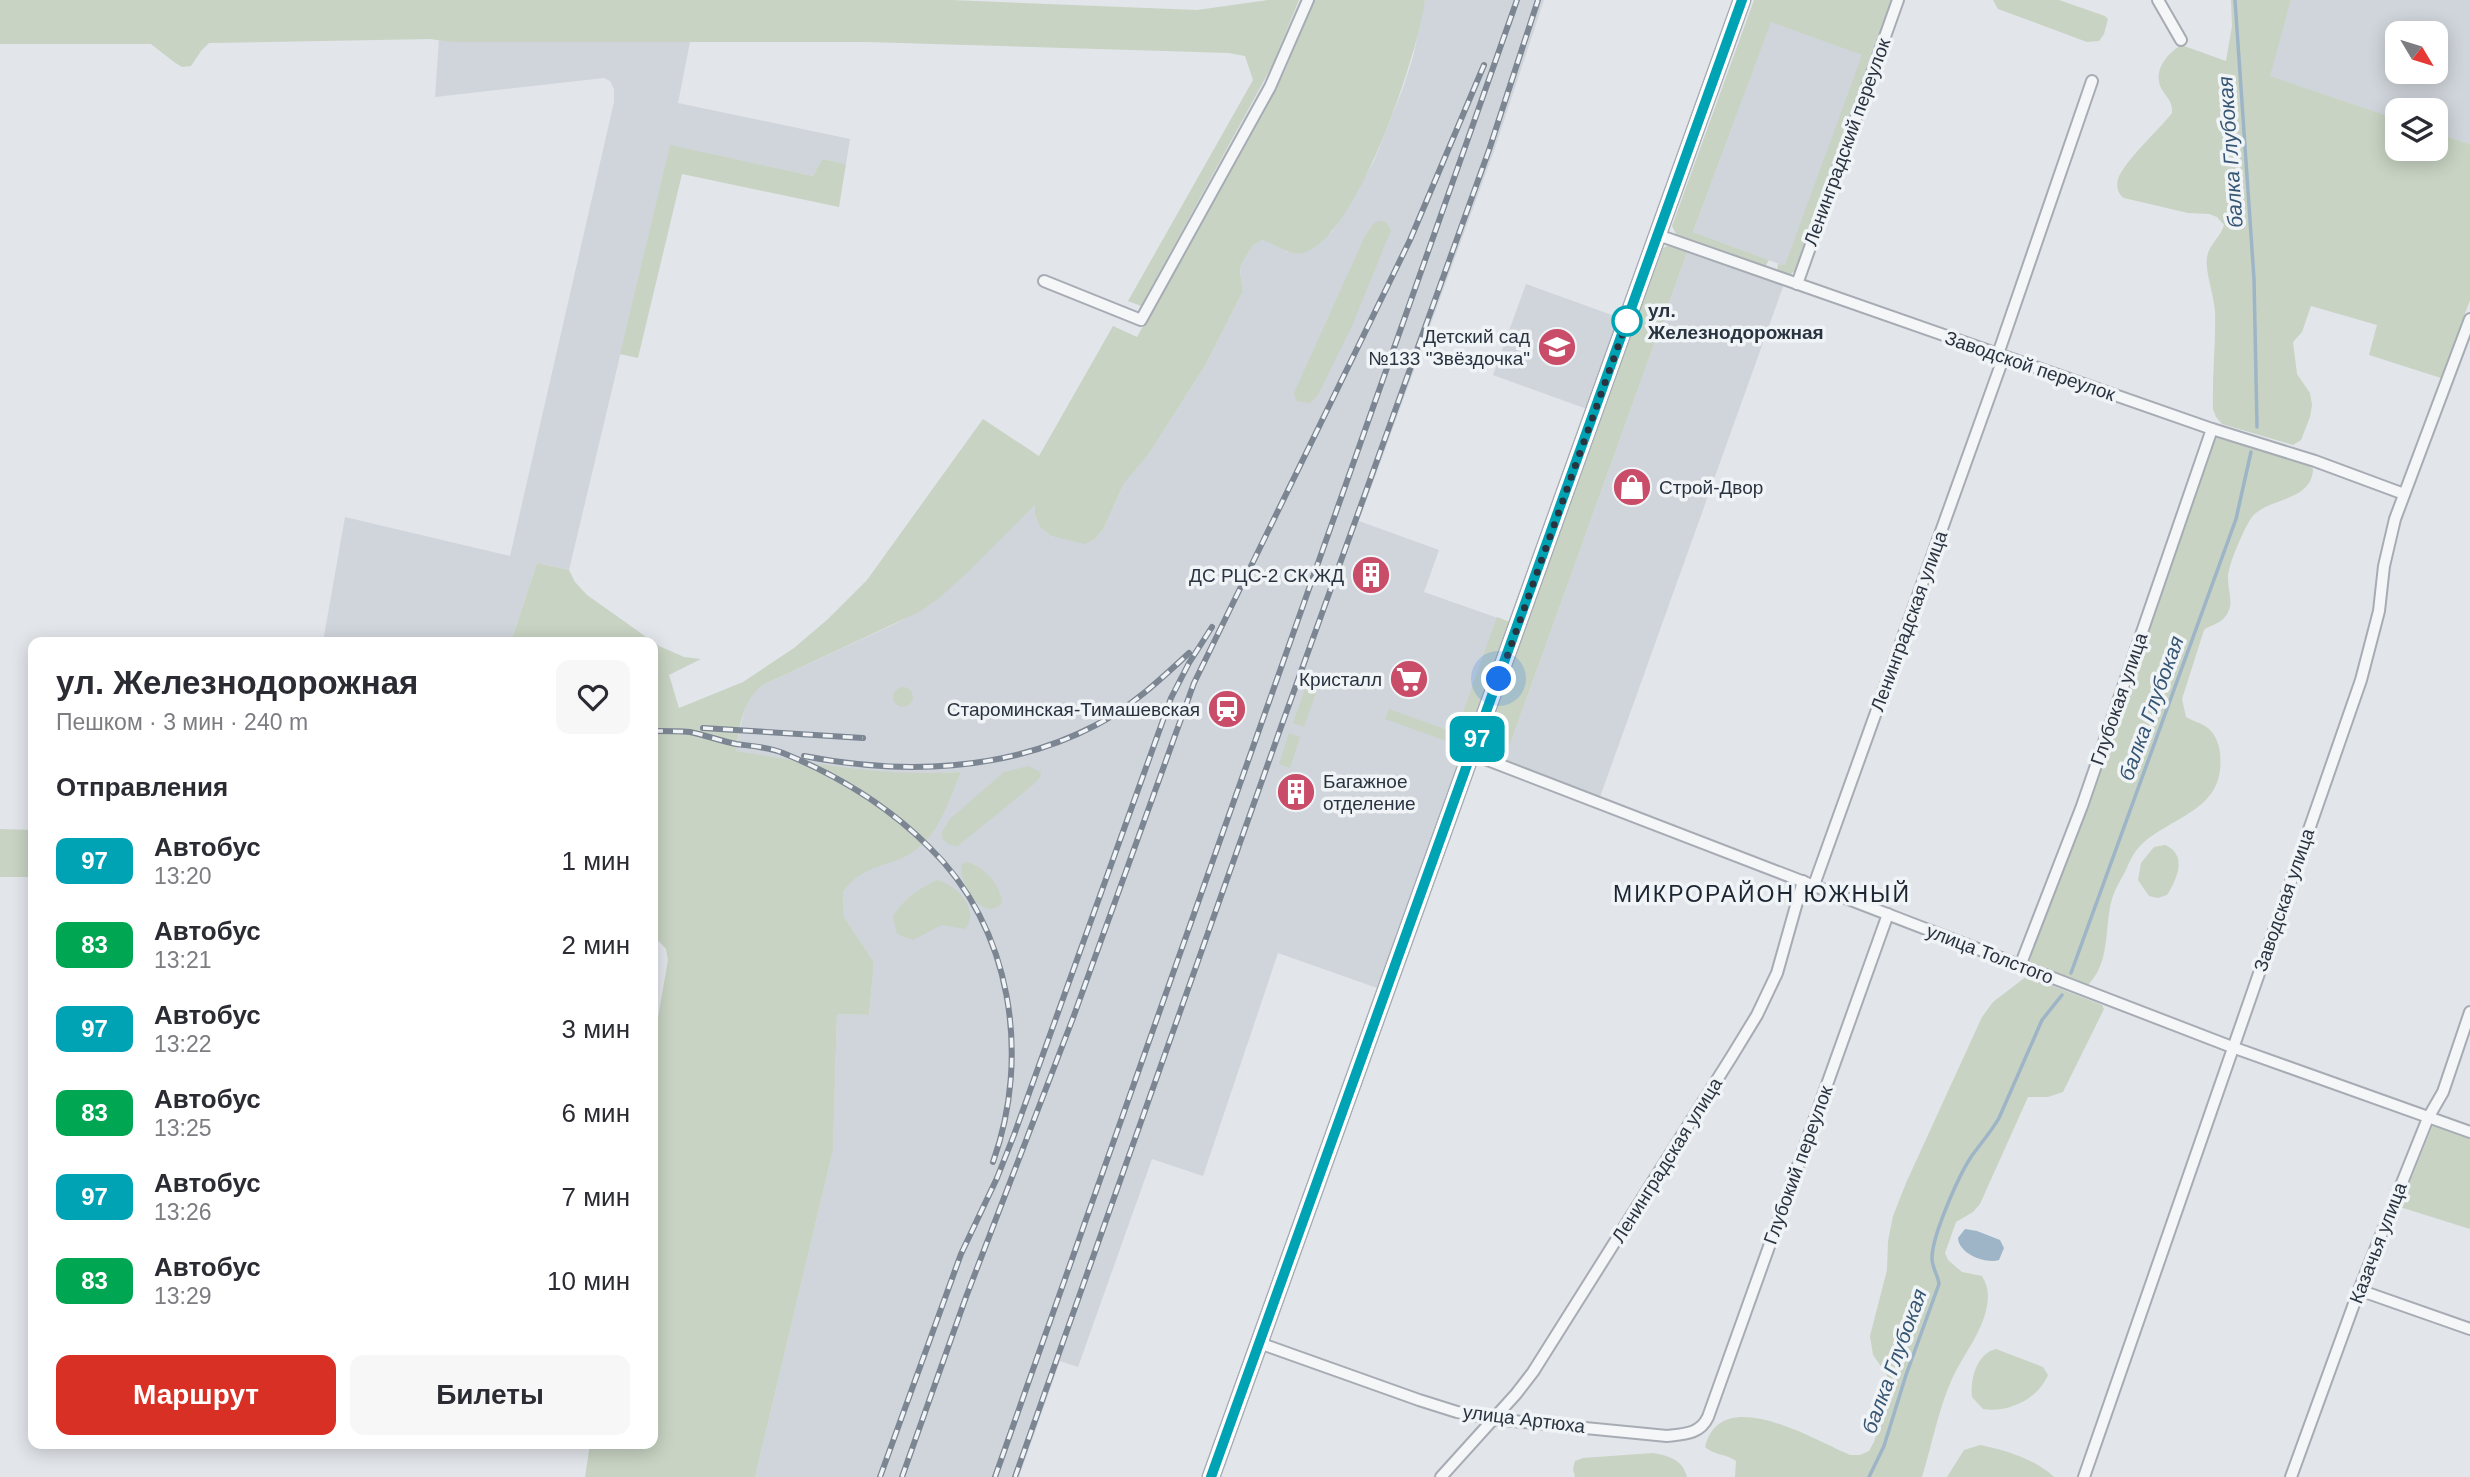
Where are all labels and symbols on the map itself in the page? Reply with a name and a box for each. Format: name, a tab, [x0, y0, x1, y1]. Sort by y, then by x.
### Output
north arrow	[2385, 21, 2448, 84]
street label: Ленинградский переулок	[1800, 35, 1895, 249]
water label: балка Глубокая	[2213, 75, 2247, 229]
place label: ул. Железнодорожная	[1647, 300, 1824, 343]
marker: ул. Железнодорожная	[1612, 306, 1642, 336]
place label: Детский сад №133 "Звёздочка"	[1368, 326, 1530, 369]
school or university icon: Детский сад №133 "Звёздочка"	[1536, 326, 1578, 368]
street label: Заводской переулок	[1942, 327, 2119, 405]
shop icon: Строй-Двор	[1611, 466, 1653, 508]
place label: Строй-Двор	[1659, 477, 1763, 498]
street label: Ленинградская улица	[1867, 528, 1952, 714]
building icon: ДС РЦС-2 СК ЖД	[1350, 554, 1392, 596]
place label: ДС РЦС-2 СК ЖД	[1189, 565, 1344, 586]
street label: Глубокая улица	[2087, 630, 2152, 768]
water label: балка Глубокая	[2114, 633, 2188, 783]
supermarket icon: Кристалл	[1388, 658, 1430, 700]
your location	[1481, 661, 1516, 696]
place label: Кристалл	[1299, 669, 1382, 690]
station icon: Староминская-Тимашевская	[1206, 688, 1248, 730]
place label: Староминская-Тимашевская	[947, 699, 1200, 720]
line badge: 97	[1446, 716, 1508, 762]
building icon: Багажное отделение	[1275, 771, 1317, 813]
place label: Багажное отделение	[1323, 771, 1416, 814]
street label: Заводская улица	[2250, 825, 2318, 974]
district label: МИКРОРАЙОН ЮЖНЫЙ	[1613, 880, 1911, 907]
street label: улица Толстого	[1923, 920, 2057, 988]
street label: Ленинградская улица	[1608, 1073, 1727, 1246]
street label: Глубокий переулок	[1760, 1082, 1837, 1247]
street label: Казачья улица	[2345, 1179, 2411, 1306]
water label: балка Глубокая	[1857, 1286, 1931, 1436]
street label: улица Артюха	[1462, 1401, 1587, 1437]

